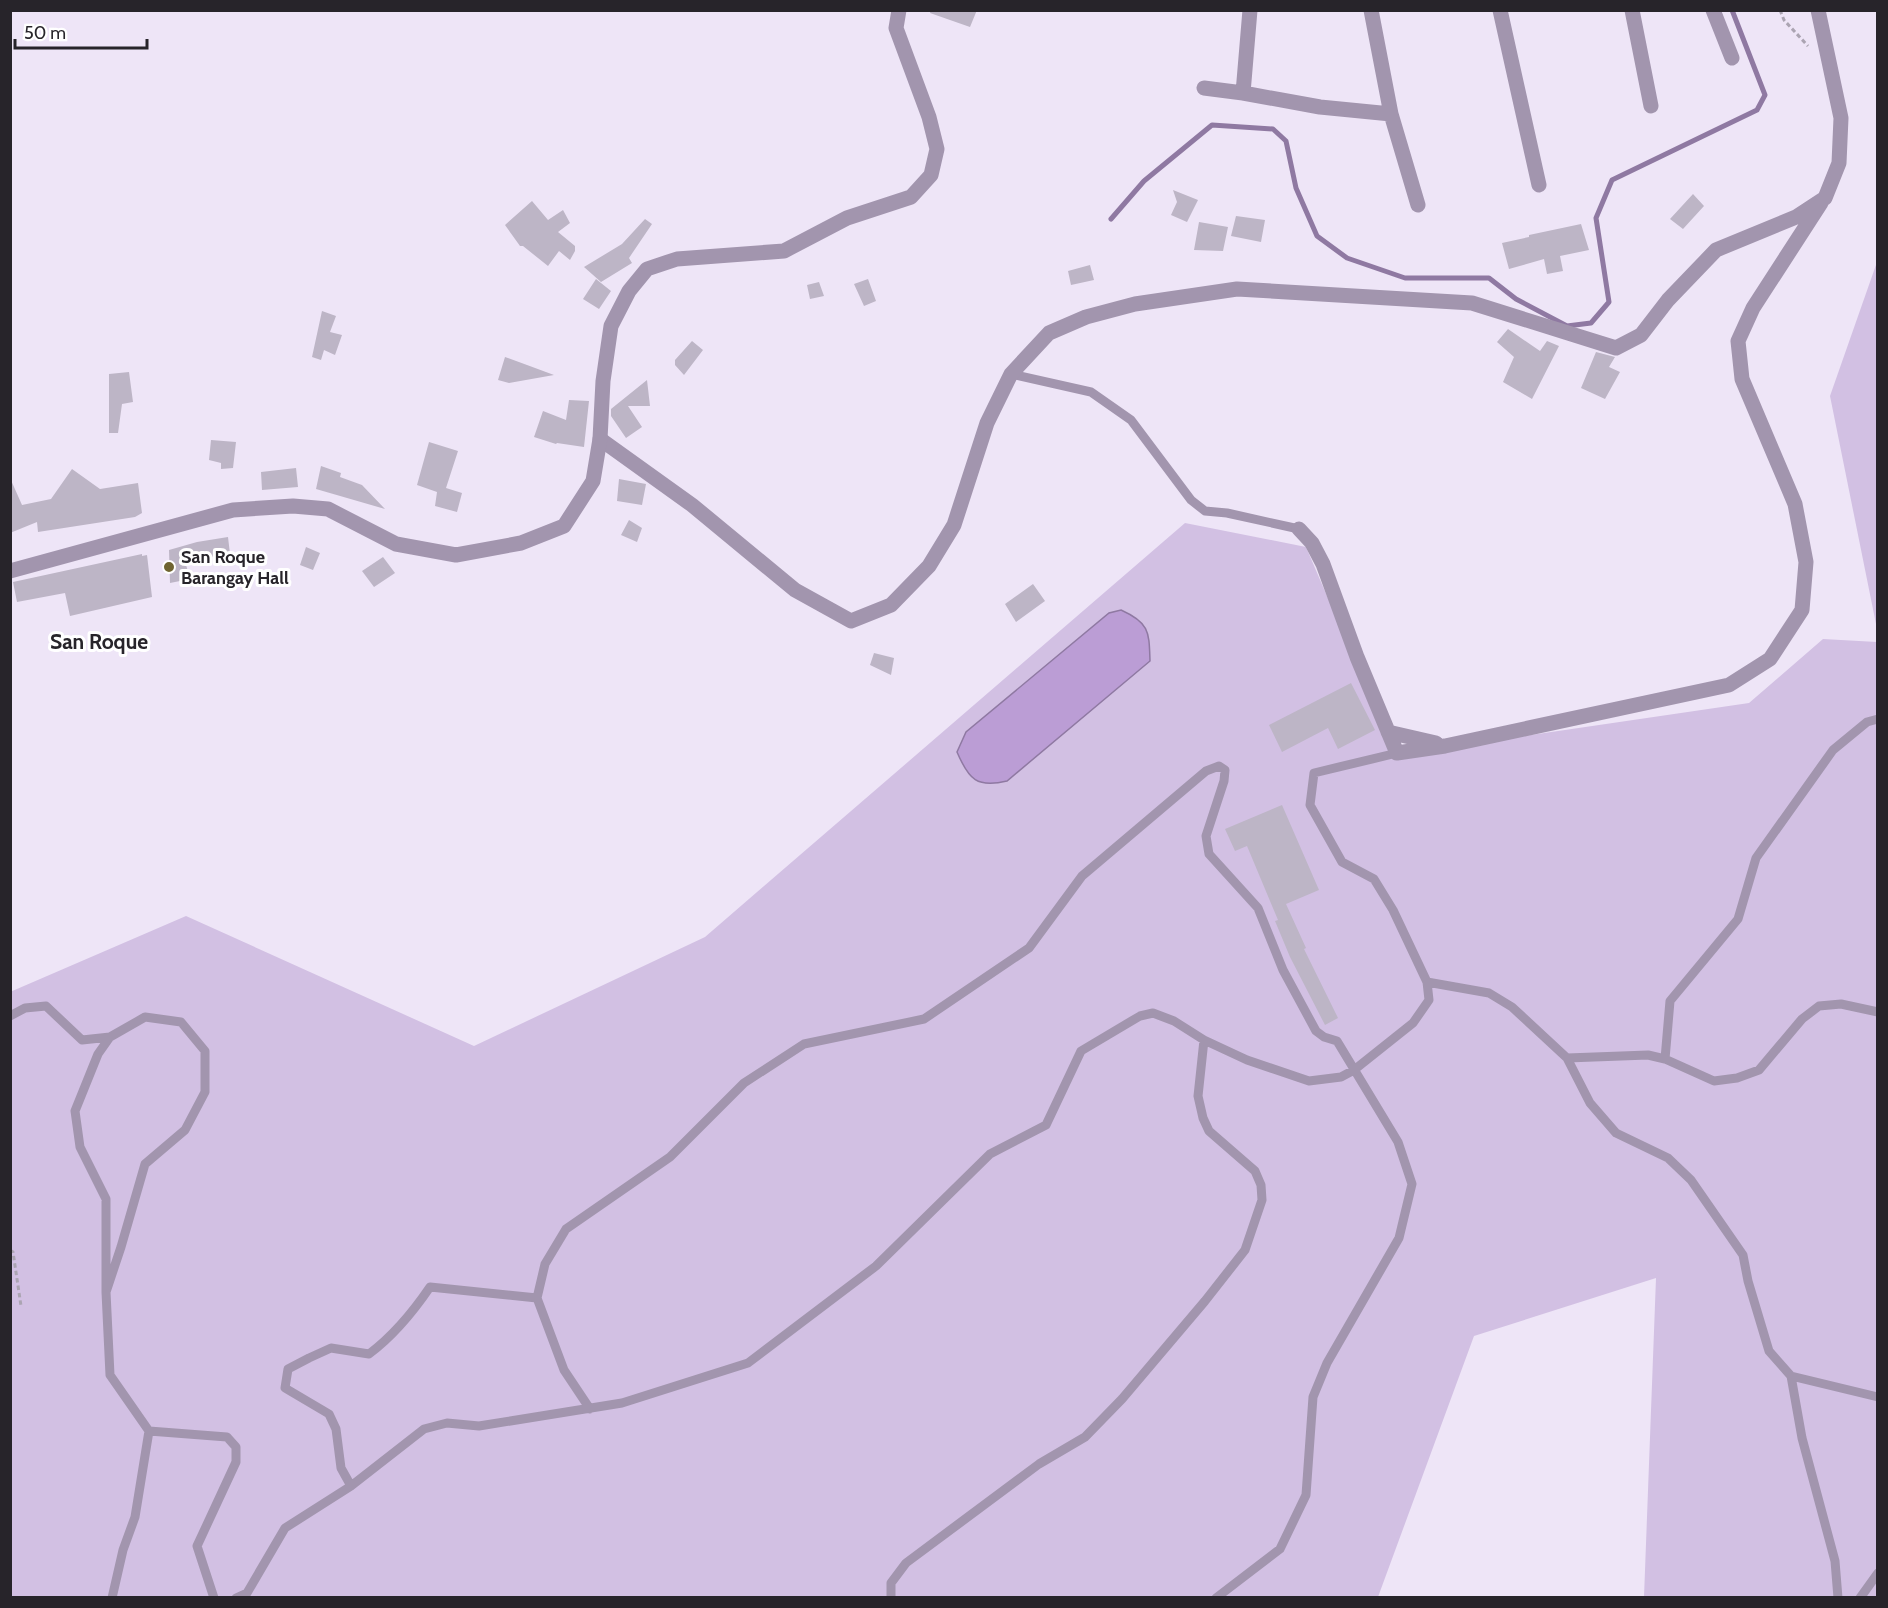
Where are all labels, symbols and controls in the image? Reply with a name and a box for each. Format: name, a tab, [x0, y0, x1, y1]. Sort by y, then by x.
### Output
scale bar	[15, 12, 147, 50]
text: 50 m	[24, 22, 66, 44]
place label: San Roque Barangay Hall	[181, 546, 289, 589]
marker: San Roque Barangay Hall	[162, 560, 176, 574]
district label: San Roque	[50, 629, 148, 654]

